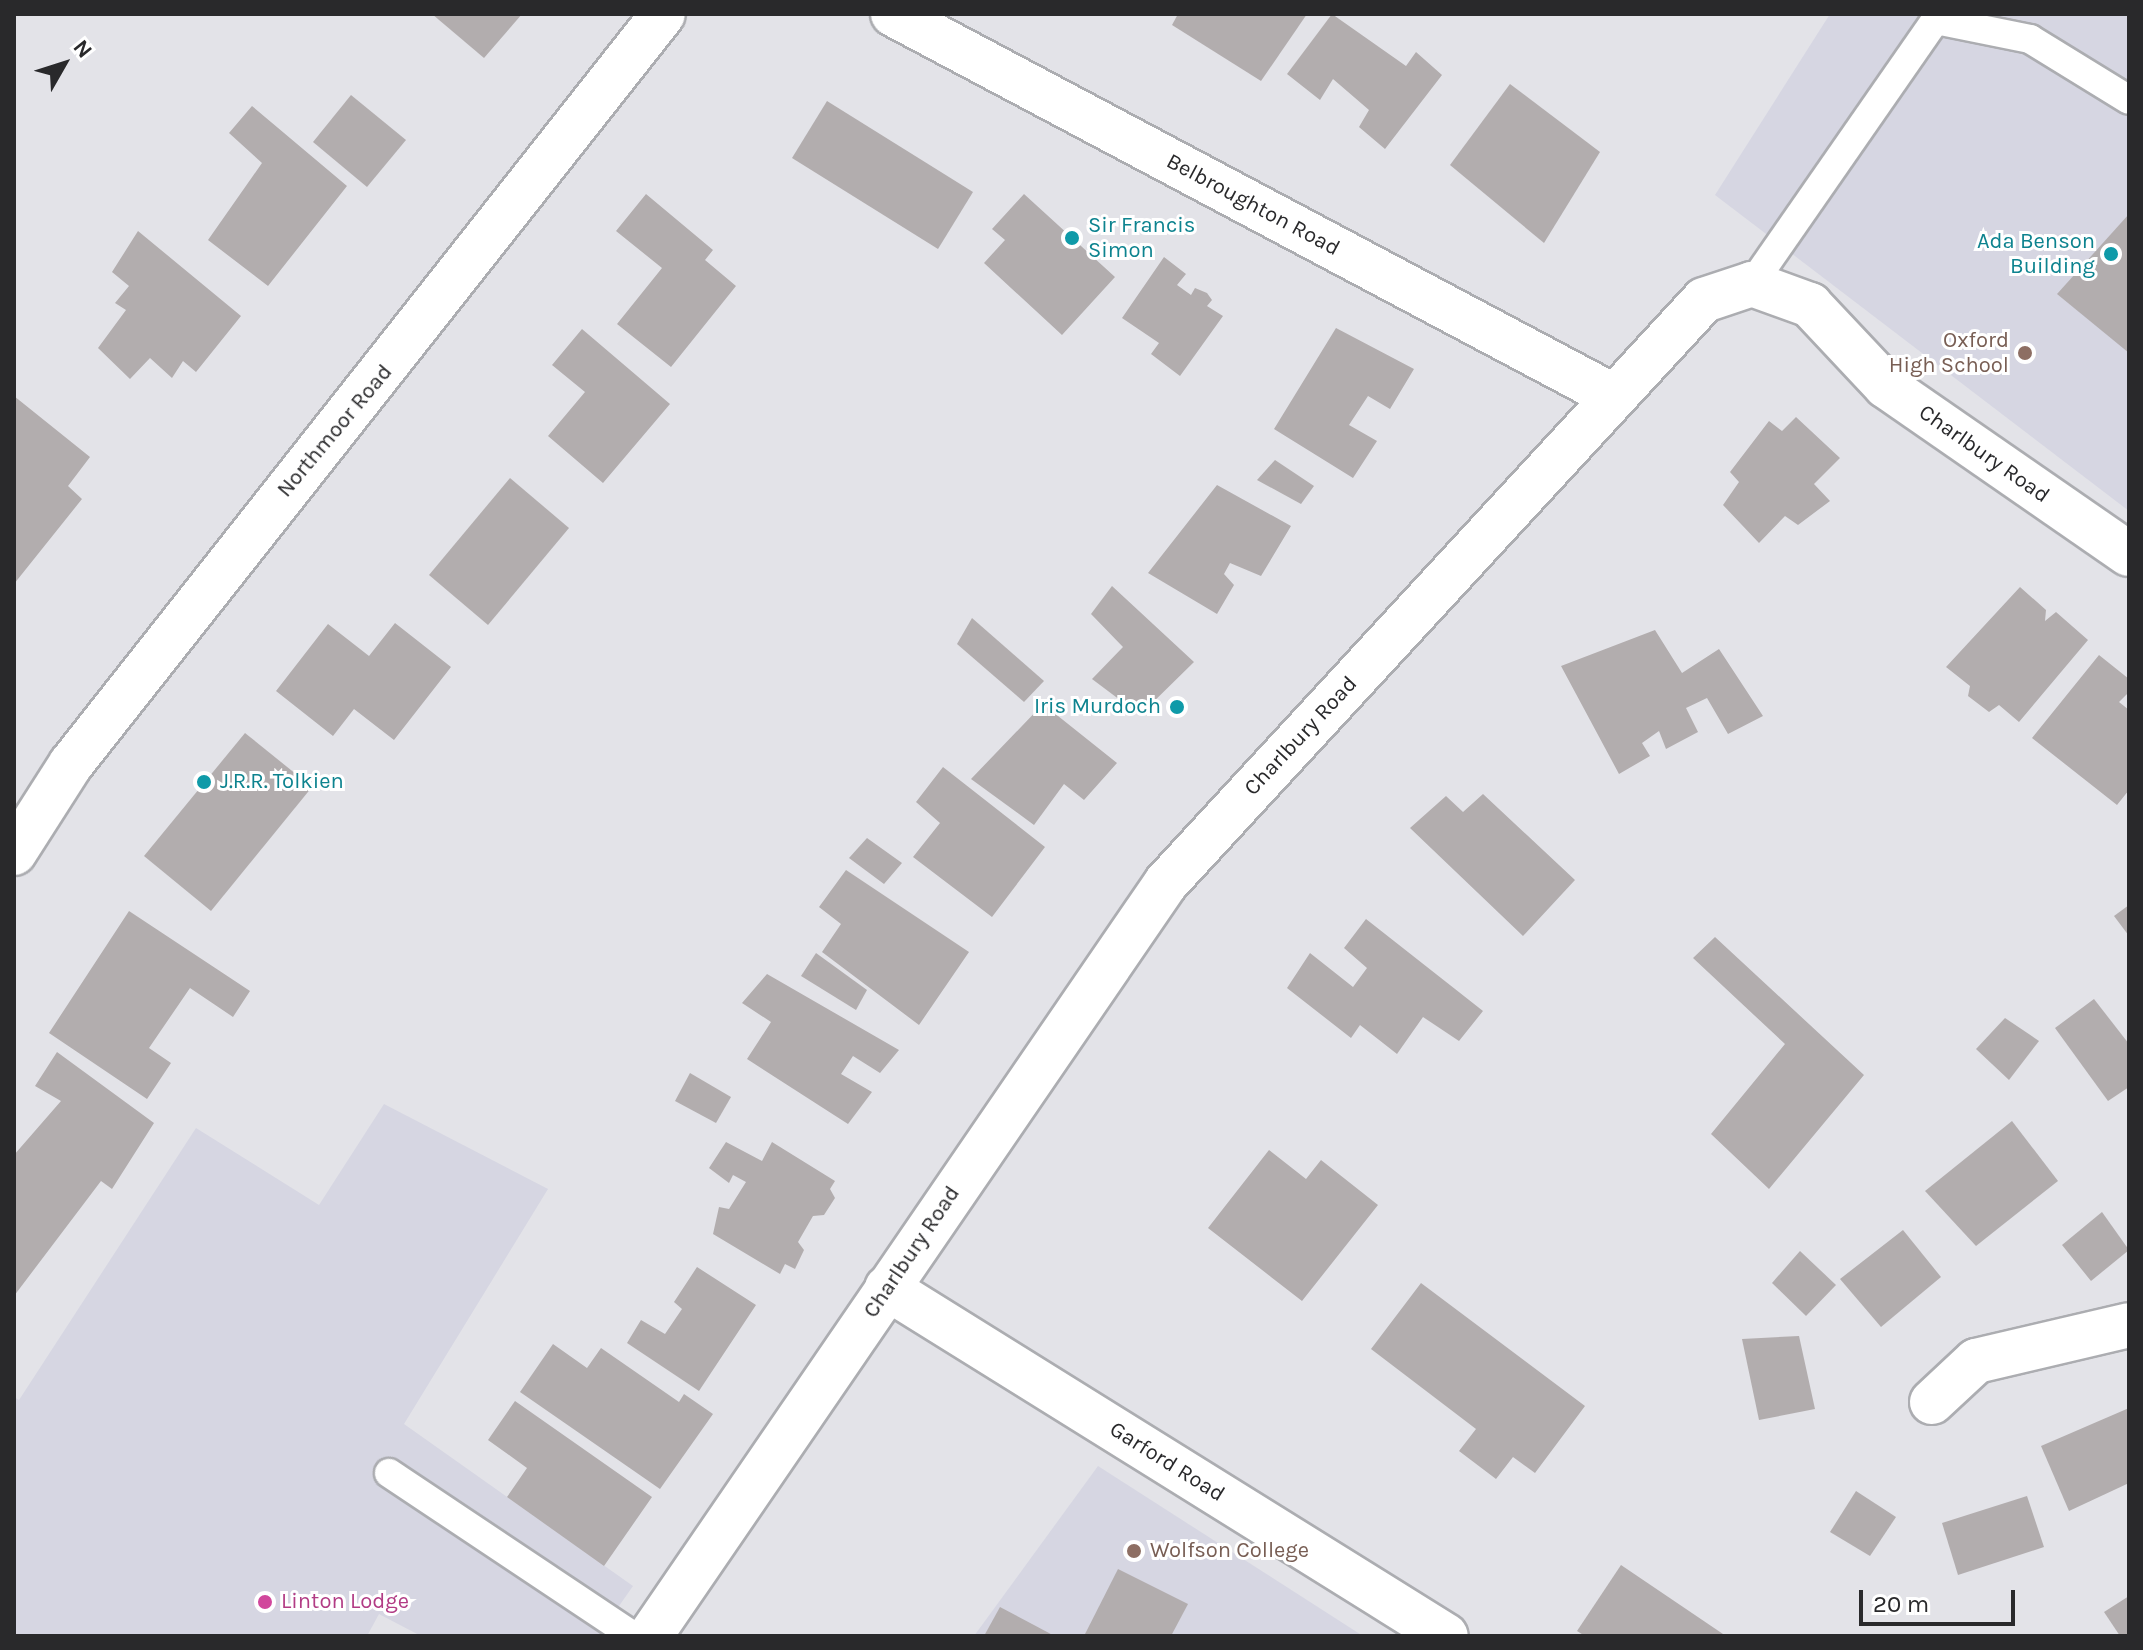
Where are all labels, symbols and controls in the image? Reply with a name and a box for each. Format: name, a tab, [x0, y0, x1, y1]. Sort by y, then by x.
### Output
north arrow	[24, 24, 104, 104]
text: N	[68, 35, 98, 63]
street label: Belbroughton Road	[1162, 148, 1344, 262]
place label: Sir Francis Simon	[1088, 212, 1195, 264]
place label: Ada Benson Building	[1977, 228, 2095, 280]
marker: Sir Francis Simon	[1063, 229, 1081, 247]
marker: Ada Benson Building	[2102, 245, 2120, 263]
place label: Oxford High School	[1889, 327, 2009, 378]
marker: Oxford High School	[2016, 344, 2034, 362]
street label: Northmoor Road	[272, 359, 398, 503]
street label: Charlbury Road	[1914, 399, 2054, 509]
street label: Charlbury Road	[1239, 671, 1363, 801]
place label: Iris Murdoch	[1034, 694, 1161, 720]
marker: Iris Murdoch	[1168, 698, 1186, 716]
place label: J.R.R. Tolkien	[220, 769, 344, 795]
marker: J.R.R. Tolkien	[195, 773, 213, 791]
street label: Charlbury Road	[858, 1181, 966, 1323]
street label: Garford Road	[1105, 1416, 1229, 1508]
place label: Wolfson College	[1150, 1538, 1309, 1564]
marker: Wolfson College	[1125, 1542, 1143, 1560]
scale bar	[1863, 1574, 2019, 1624]
place label: Linton Lodge	[281, 1589, 409, 1615]
text: 20 m	[1873, 1590, 1929, 1618]
marker: Linton Lodge	[256, 1593, 274, 1611]

